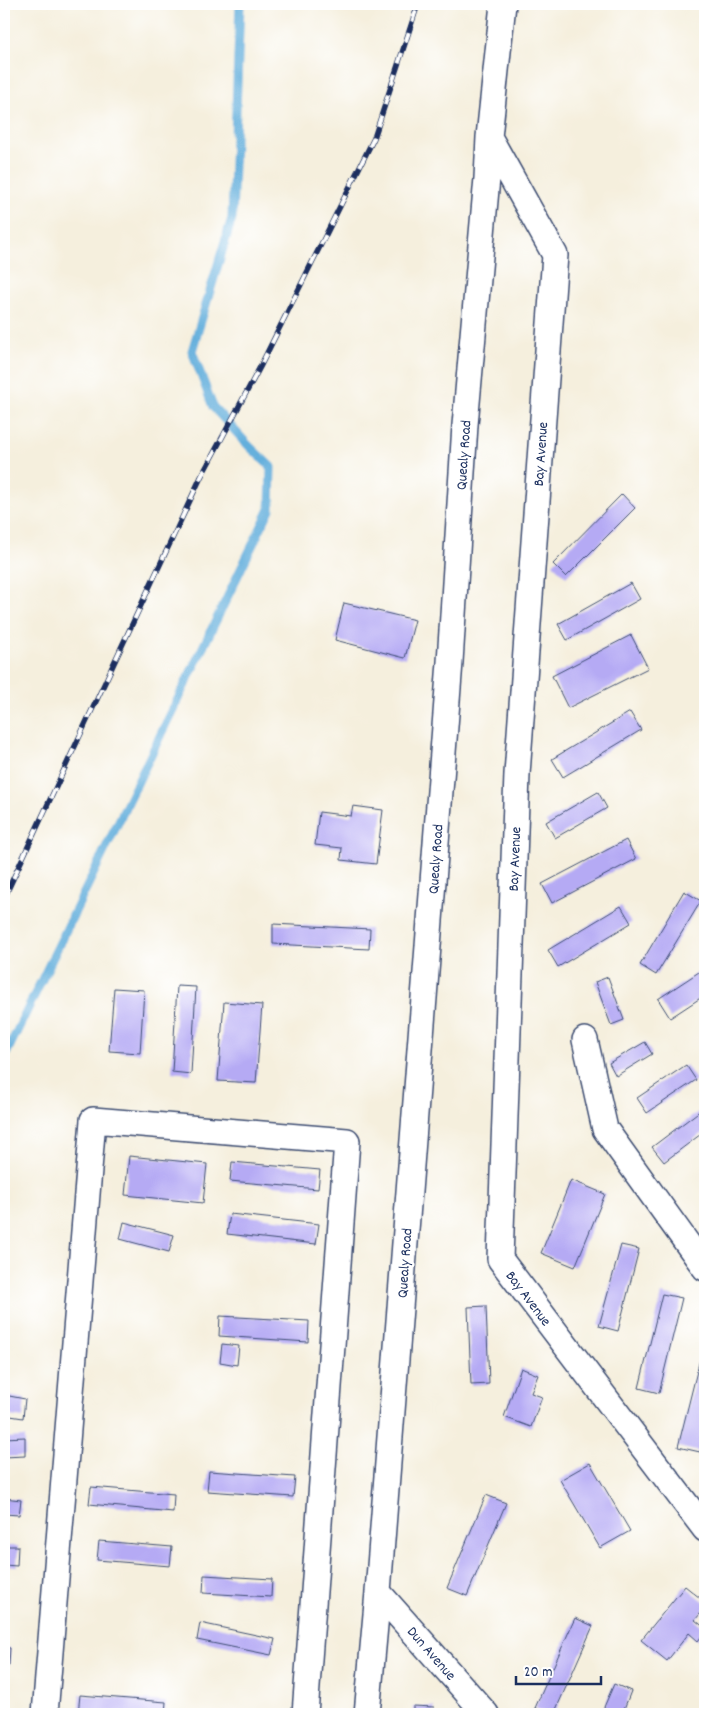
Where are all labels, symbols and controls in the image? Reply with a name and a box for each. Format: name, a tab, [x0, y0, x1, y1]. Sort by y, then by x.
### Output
street label: Quealy Road	[452, 419, 478, 491]
street label: Bay Avenue	[529, 421, 555, 487]
street label: Quealy Road	[424, 823, 450, 895]
street label: Bay Avenue	[504, 826, 528, 892]
street label: Quealy Road	[393, 1227, 419, 1299]
street label: Bay Avenue	[499, 1267, 556, 1332]
street label: Dun Avenue	[401, 1622, 461, 1687]
scale bar	[516, 1653, 602, 1685]
text: 20 m	[524, 1662, 552, 1684]

